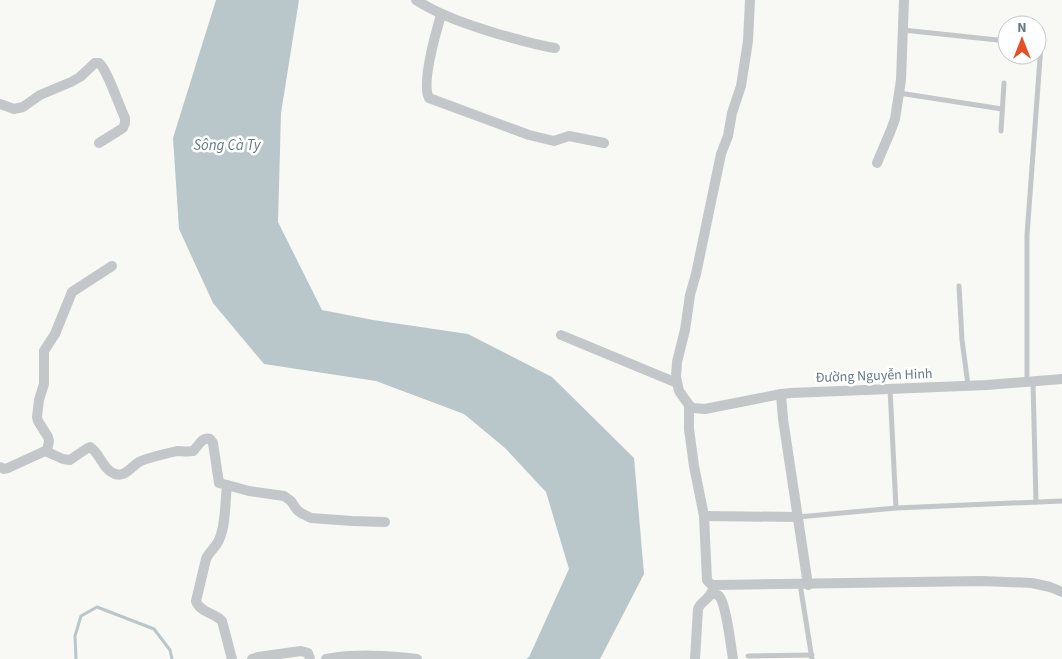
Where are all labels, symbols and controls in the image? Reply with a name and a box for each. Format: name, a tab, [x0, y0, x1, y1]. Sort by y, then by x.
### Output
north arrow	[997, 15, 1047, 65]
text: N	[1017, 18, 1027, 38]
water label: Sông Cà Ty	[193, 135, 262, 156]
street label: Đường Nguyễn Hinh	[815, 364, 933, 388]

